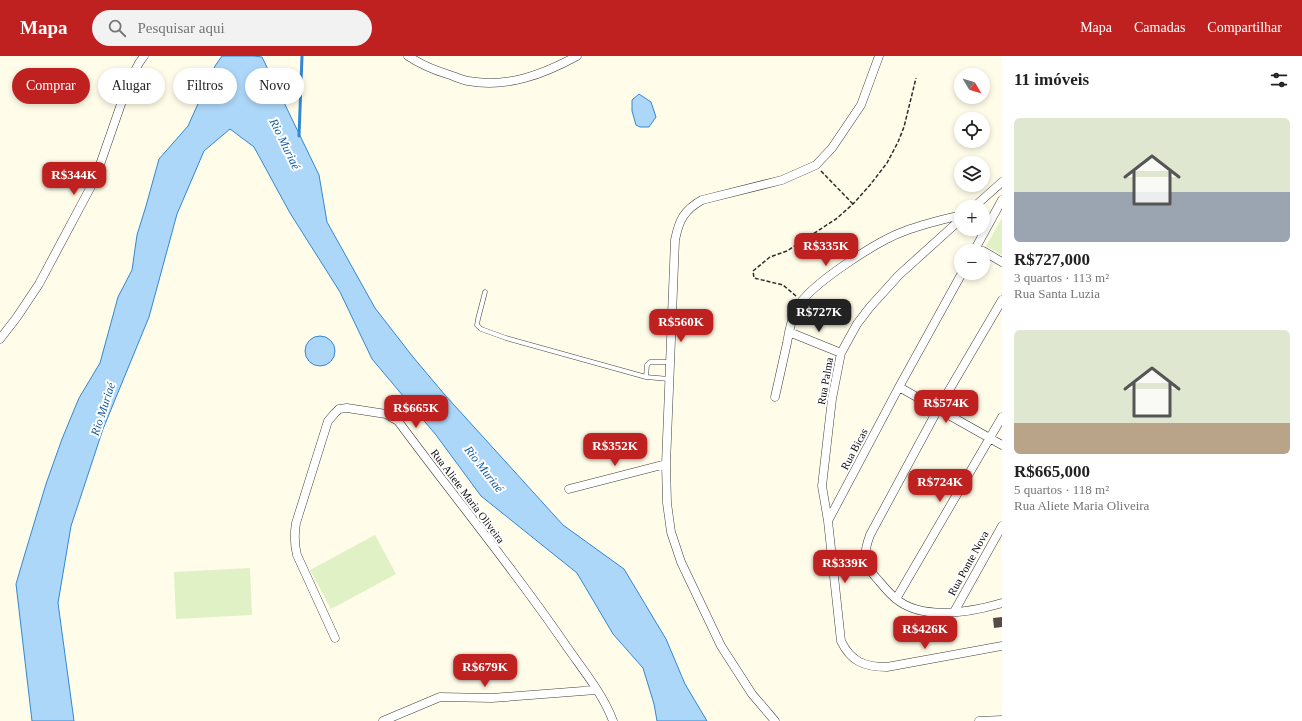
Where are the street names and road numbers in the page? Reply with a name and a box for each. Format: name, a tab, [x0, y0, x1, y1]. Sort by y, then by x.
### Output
street label: Rua Palma	[815, 356, 835, 406]
street label: Rua Bicas	[838, 426, 870, 472]
street label: Rua Aliete Maria Oliveira	[429, 447, 507, 545]
street label: Rua Ponte Nova	[945, 528, 991, 597]

